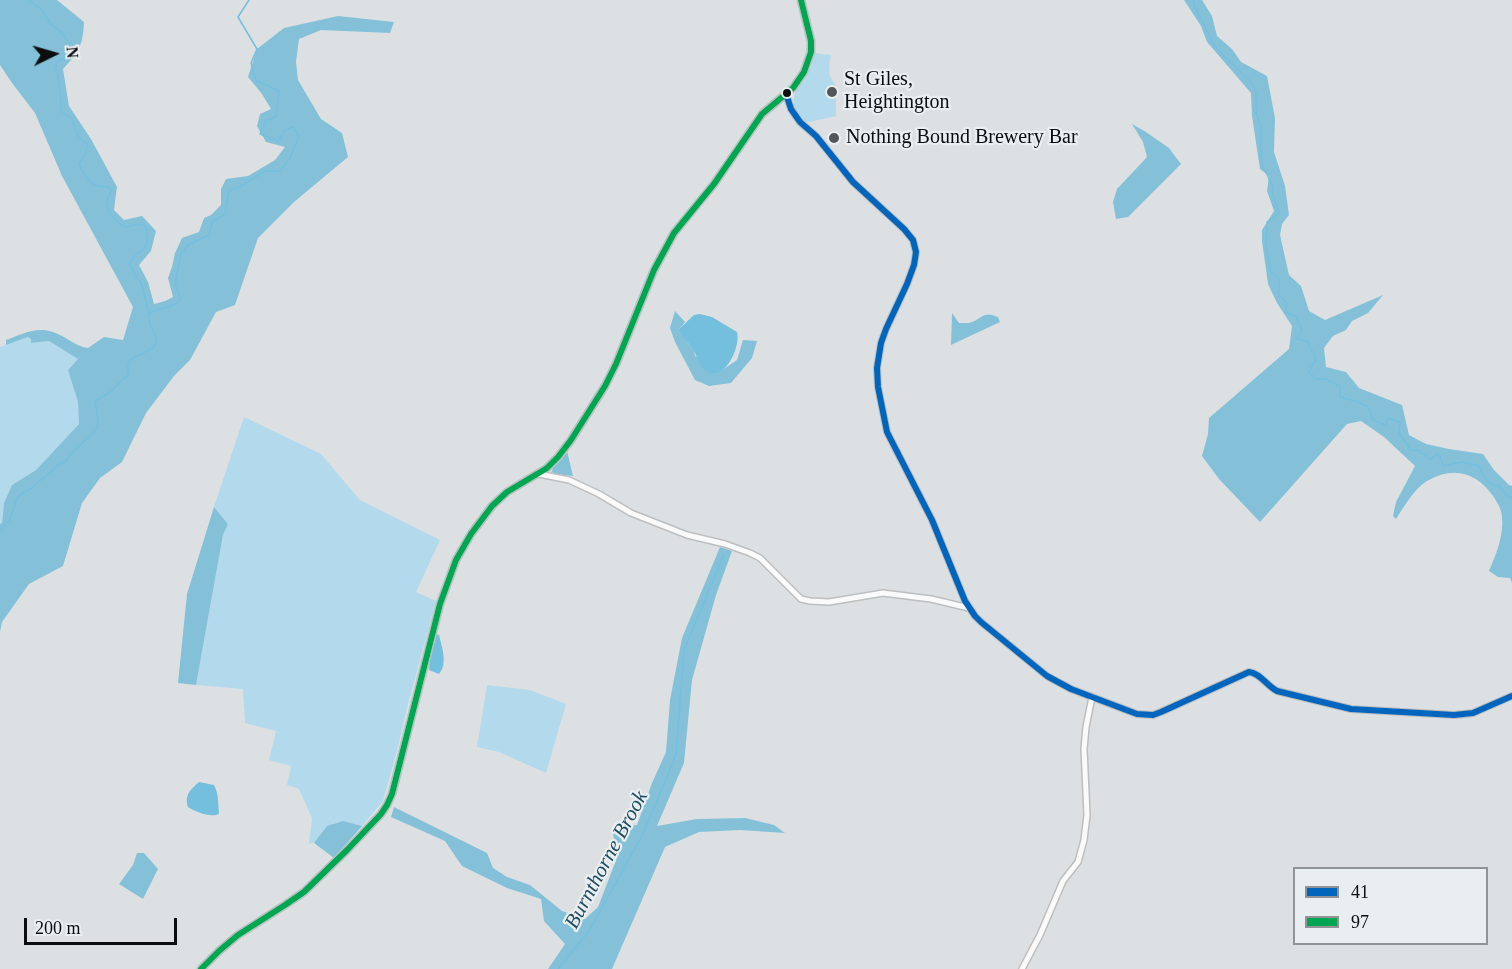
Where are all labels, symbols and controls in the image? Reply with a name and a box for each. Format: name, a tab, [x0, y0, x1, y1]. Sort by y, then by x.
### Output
north arrow	[24, 24, 84, 84]
text: N	[63, 46, 81, 59]
place label: St Giles, Heightington	[844, 68, 950, 115]
marker: St Giles, Heightington	[825, 85, 839, 99]
unlabelled marker	[781, 87, 793, 99]
place label: Nothing Bound Brewery Bar	[846, 126, 1078, 150]
marker: Nothing Bound Brewery Bar	[827, 131, 841, 145]
water label: Burnthorne Brook	[560, 787, 654, 933]
legend	[1293, 867, 1488, 945]
text: 41	[1351, 882, 1369, 902]
scale bar	[27, 906, 180, 944]
text: 97	[1351, 912, 1369, 932]
text: 200 m	[35, 918, 81, 938]

